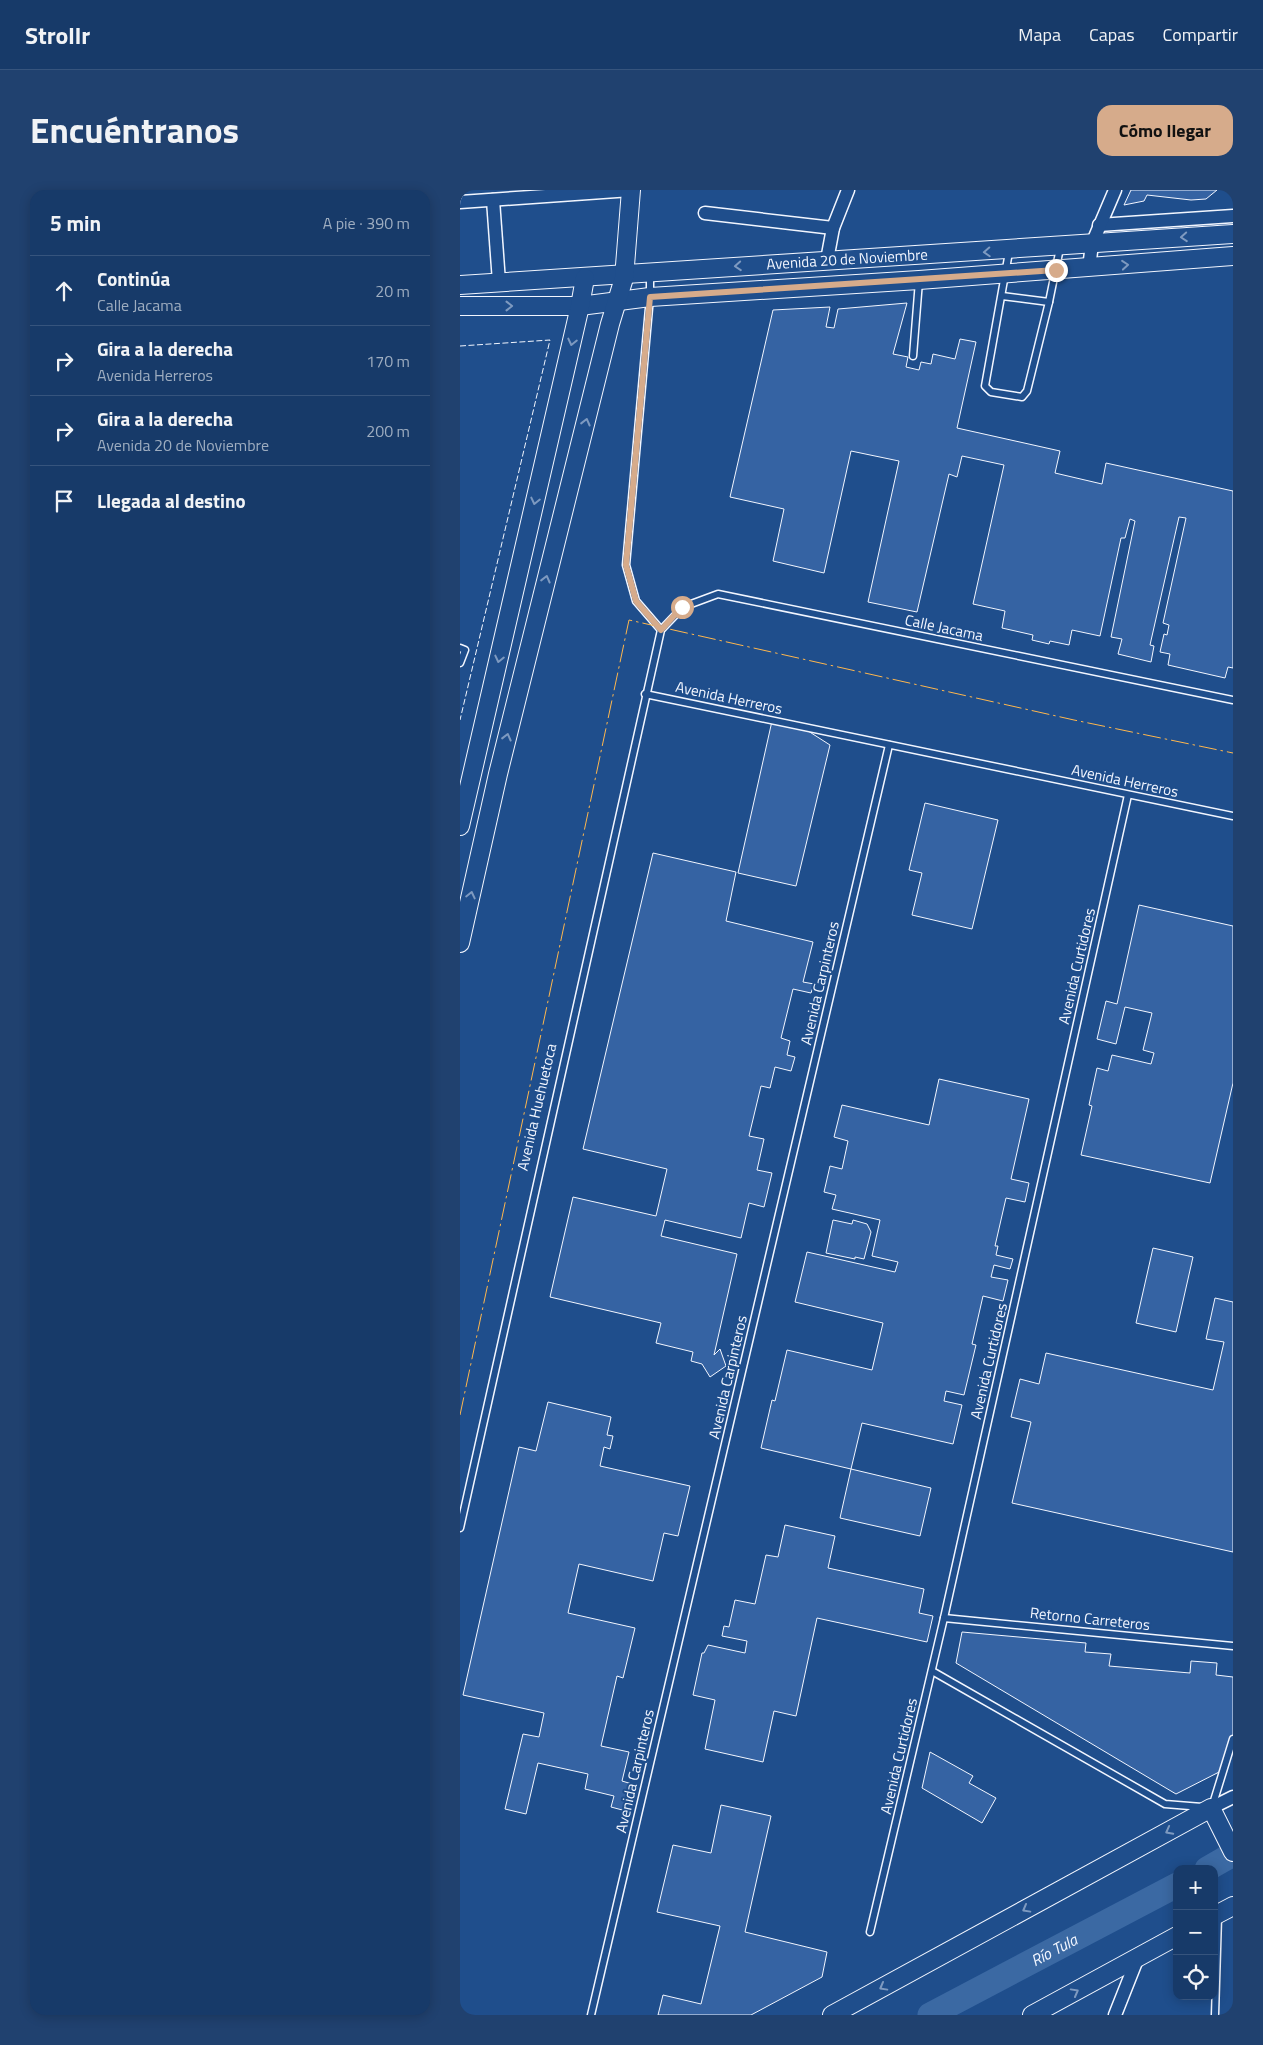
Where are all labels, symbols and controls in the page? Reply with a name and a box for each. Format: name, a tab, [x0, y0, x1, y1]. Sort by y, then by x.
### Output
text: Strollr	[25, 17, 90, 53]
text: Mapa	[1018, 21, 1061, 48]
text: Capas	[1089, 21, 1135, 48]
text: Compartir	[1163, 21, 1238, 48]
text: Encuéntranos	[30, 103, 239, 157]
button: Cómo llegar	[1097, 105, 1233, 156]
text: 5 min	[50, 207, 101, 239]
text: A pie · 390 m	[323, 211, 410, 235]
one-way arrow	[1180, 232, 1188, 243]
street label: Avenida 20 de Noviembre	[766, 242, 928, 275]
one-way arrow	[983, 246, 991, 257]
route end	[1045, 259, 1068, 282]
one-way arrow	[1121, 260, 1129, 271]
one-way arrow	[734, 261, 742, 272]
text: Continúa	[97, 264, 170, 293]
icon: ahead	[50, 277, 78, 305]
text: 20 m	[375, 279, 410, 303]
text: Calle Jacama	[97, 293, 182, 317]
one-way arrow	[505, 301, 513, 311]
text: Gira a la derecha	[97, 334, 233, 363]
one-way arrow	[567, 338, 578, 347]
icon: right	[50, 347, 78, 375]
text: 170 m	[366, 349, 410, 373]
text: Avenida Herreros	[97, 363, 213, 387]
text: Gira a la derecha	[97, 404, 233, 433]
icon: right	[50, 417, 78, 445]
one-way arrow	[580, 418, 590, 426]
text: 200 m	[366, 419, 410, 443]
text: Avenida 20 de Noviembre	[97, 433, 269, 457]
text: Llegada al destino	[97, 486, 246, 515]
icon: arrive	[50, 487, 78, 515]
one-way arrow	[530, 496, 541, 505]
one-way arrow	[541, 576, 551, 584]
route start	[671, 596, 694, 619]
street label: Calle Jacama	[903, 608, 986, 647]
one-way arrow	[494, 655, 505, 664]
street label: Avenida Herreros	[674, 675, 785, 720]
one-way arrow	[502, 734, 512, 742]
street label: Avenida Herreros	[1070, 758, 1181, 803]
one-way arrow	[465, 891, 476, 900]
street label: Avenida Curtidores	[1052, 906, 1101, 1026]
street label: Avenida Carpinteros	[794, 919, 845, 1047]
street label: Avenida Huehuetoca	[511, 1041, 562, 1173]
street label: Avenida Curtidores	[964, 1301, 1013, 1421]
street label: Avenida Carpinteros	[702, 1313, 753, 1441]
street label: Retorno Carreteros	[1029, 1601, 1151, 1636]
street label: Avenida Curtidores	[874, 1696, 923, 1816]
street label: Avenida Carpinteros	[609, 1707, 660, 1835]
one-way arrow	[1165, 1825, 1174, 1835]
map controls	[1173, 1865, 1218, 2000]
button: +	[1173, 1865, 1218, 1910]
one-way arrow	[1022, 1903, 1031, 1913]
button: −	[1173, 1910, 1218, 1955]
water label: Río Tula	[1026, 1927, 1082, 1972]
button: locate	[1173, 1955, 1218, 2000]
one-way arrow	[879, 1981, 888, 1991]
one-way arrow	[1070, 1988, 1079, 1998]

